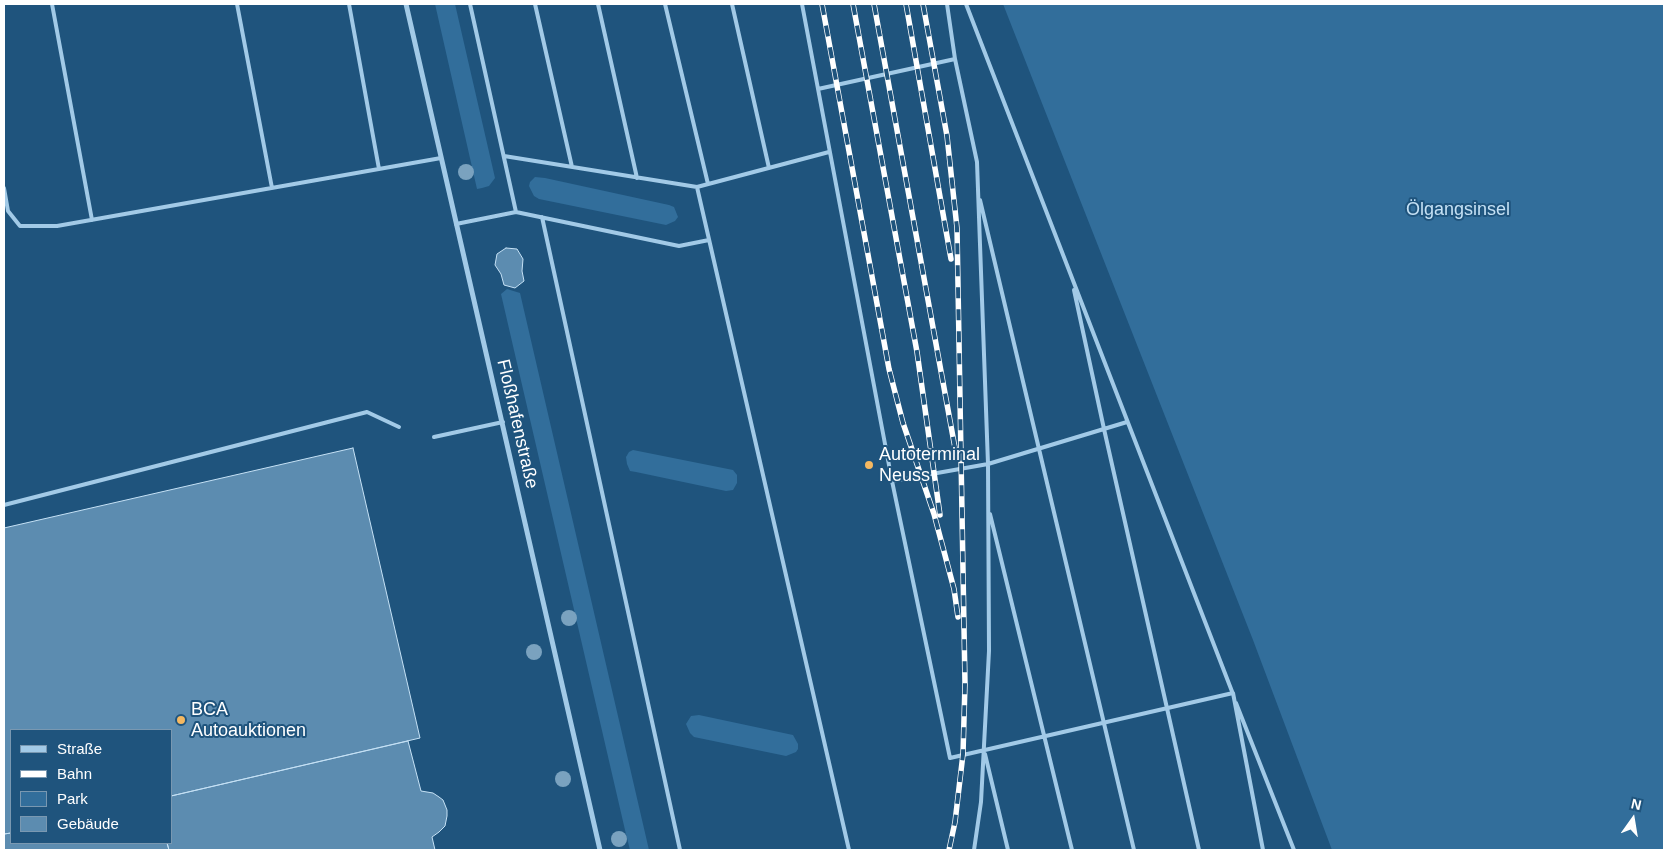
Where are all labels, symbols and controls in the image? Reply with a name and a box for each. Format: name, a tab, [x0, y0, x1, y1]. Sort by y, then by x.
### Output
park label: Ölgangsinsel	[1406, 199, 1510, 221]
street label: Floßhafenstraße	[492, 357, 542, 491]
place label: Autoterminal Neuss	[879, 444, 980, 486]
marker: Autoterminal Neuss	[863, 459, 875, 471]
place label: BCA Autoauktionen	[191, 699, 306, 742]
marker: BCA Autoauktionen	[175, 714, 187, 726]
legend	[10, 729, 172, 844]
text: Straße	[57, 740, 102, 757]
text: Bahn	[57, 765, 92, 782]
text: Park	[57, 790, 88, 807]
north arrow	[1608, 794, 1658, 844]
text: N	[1630, 795, 1643, 813]
text: Gebäude	[57, 815, 119, 832]

